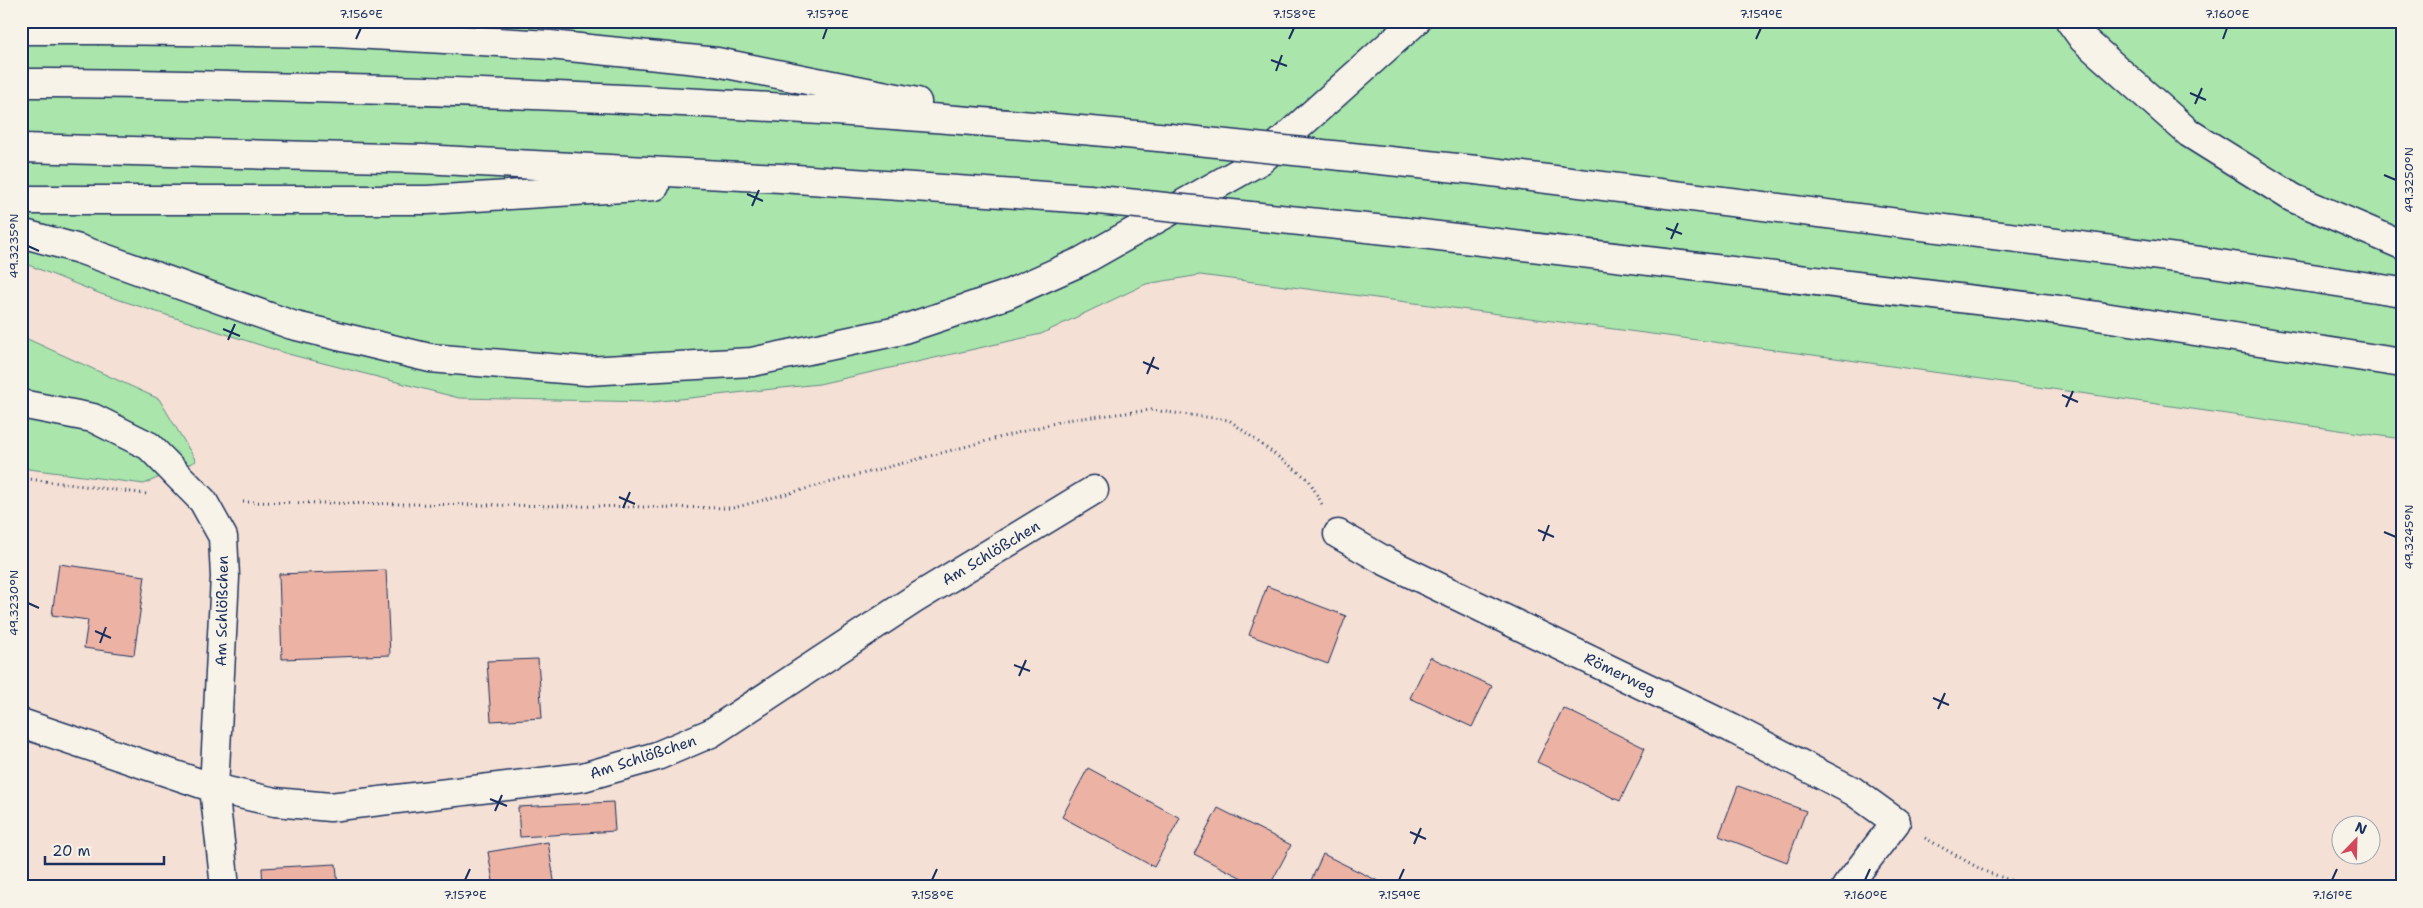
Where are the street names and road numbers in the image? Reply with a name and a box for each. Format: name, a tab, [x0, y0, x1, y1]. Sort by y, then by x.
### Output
street label: Am Schlößchen	[938, 516, 1044, 590]
street label: Am Schlößchen	[211, 555, 233, 667]
street label: Römerweg	[1581, 648, 1659, 700]
street label: Am Schlößchen	[587, 730, 699, 784]

